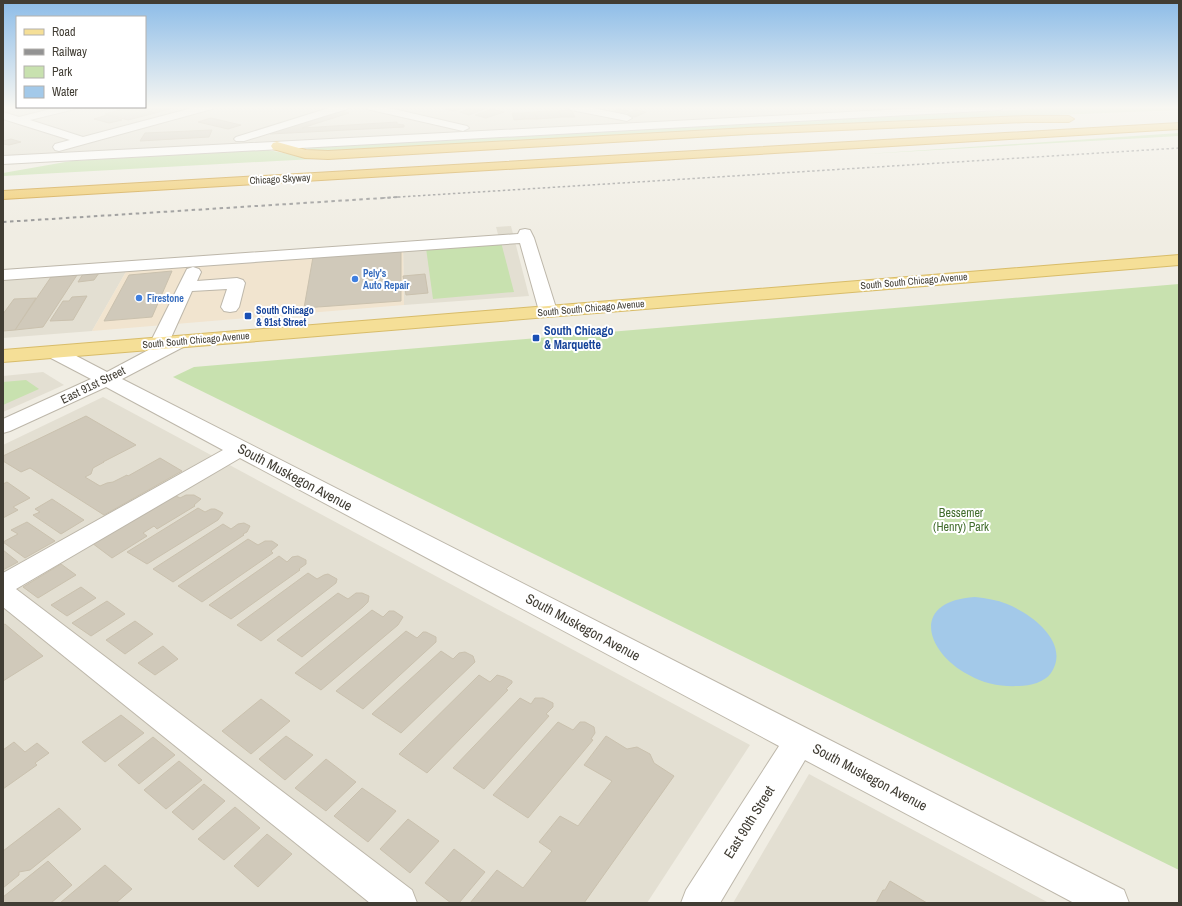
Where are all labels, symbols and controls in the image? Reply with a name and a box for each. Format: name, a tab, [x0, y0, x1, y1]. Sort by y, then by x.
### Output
legend	[16, 16, 146, 108]
text: Road	[52, 24, 76, 40]
text: Railway	[52, 44, 87, 60]
text: Park	[52, 64, 72, 80]
text: Water	[52, 84, 79, 100]
street label: Chicago Skyway	[249, 171, 312, 187]
place label: Pely's Auto Repair	[363, 267, 410, 292]
street label: South South Chicago Avenue	[860, 270, 969, 292]
marker: Pely's Auto Repair	[350, 274, 360, 284]
place label: Firestone	[147, 292, 184, 305]
marker: Firestone	[134, 293, 144, 303]
street label: South South Chicago Avenue	[537, 297, 646, 319]
place label: South Chicago & 91st Street	[256, 304, 314, 329]
marker: South Chicago & 91st Street	[243, 311, 253, 321]
place label: South Chicago & Marquette	[544, 323, 613, 353]
street label: South South Chicago Avenue	[142, 329, 251, 351]
marker: South Chicago & Marquette	[531, 333, 541, 343]
street label: East 91st Street	[58, 362, 128, 408]
street label: South Muskegon Avenue	[235, 439, 355, 515]
park label: Bessemer (Henry) Park	[933, 505, 989, 535]
street label: South Muskegon Avenue	[523, 589, 643, 665]
street label: South Muskegon Avenue	[810, 739, 930, 815]
street label: East 90th Street	[720, 782, 778, 862]

